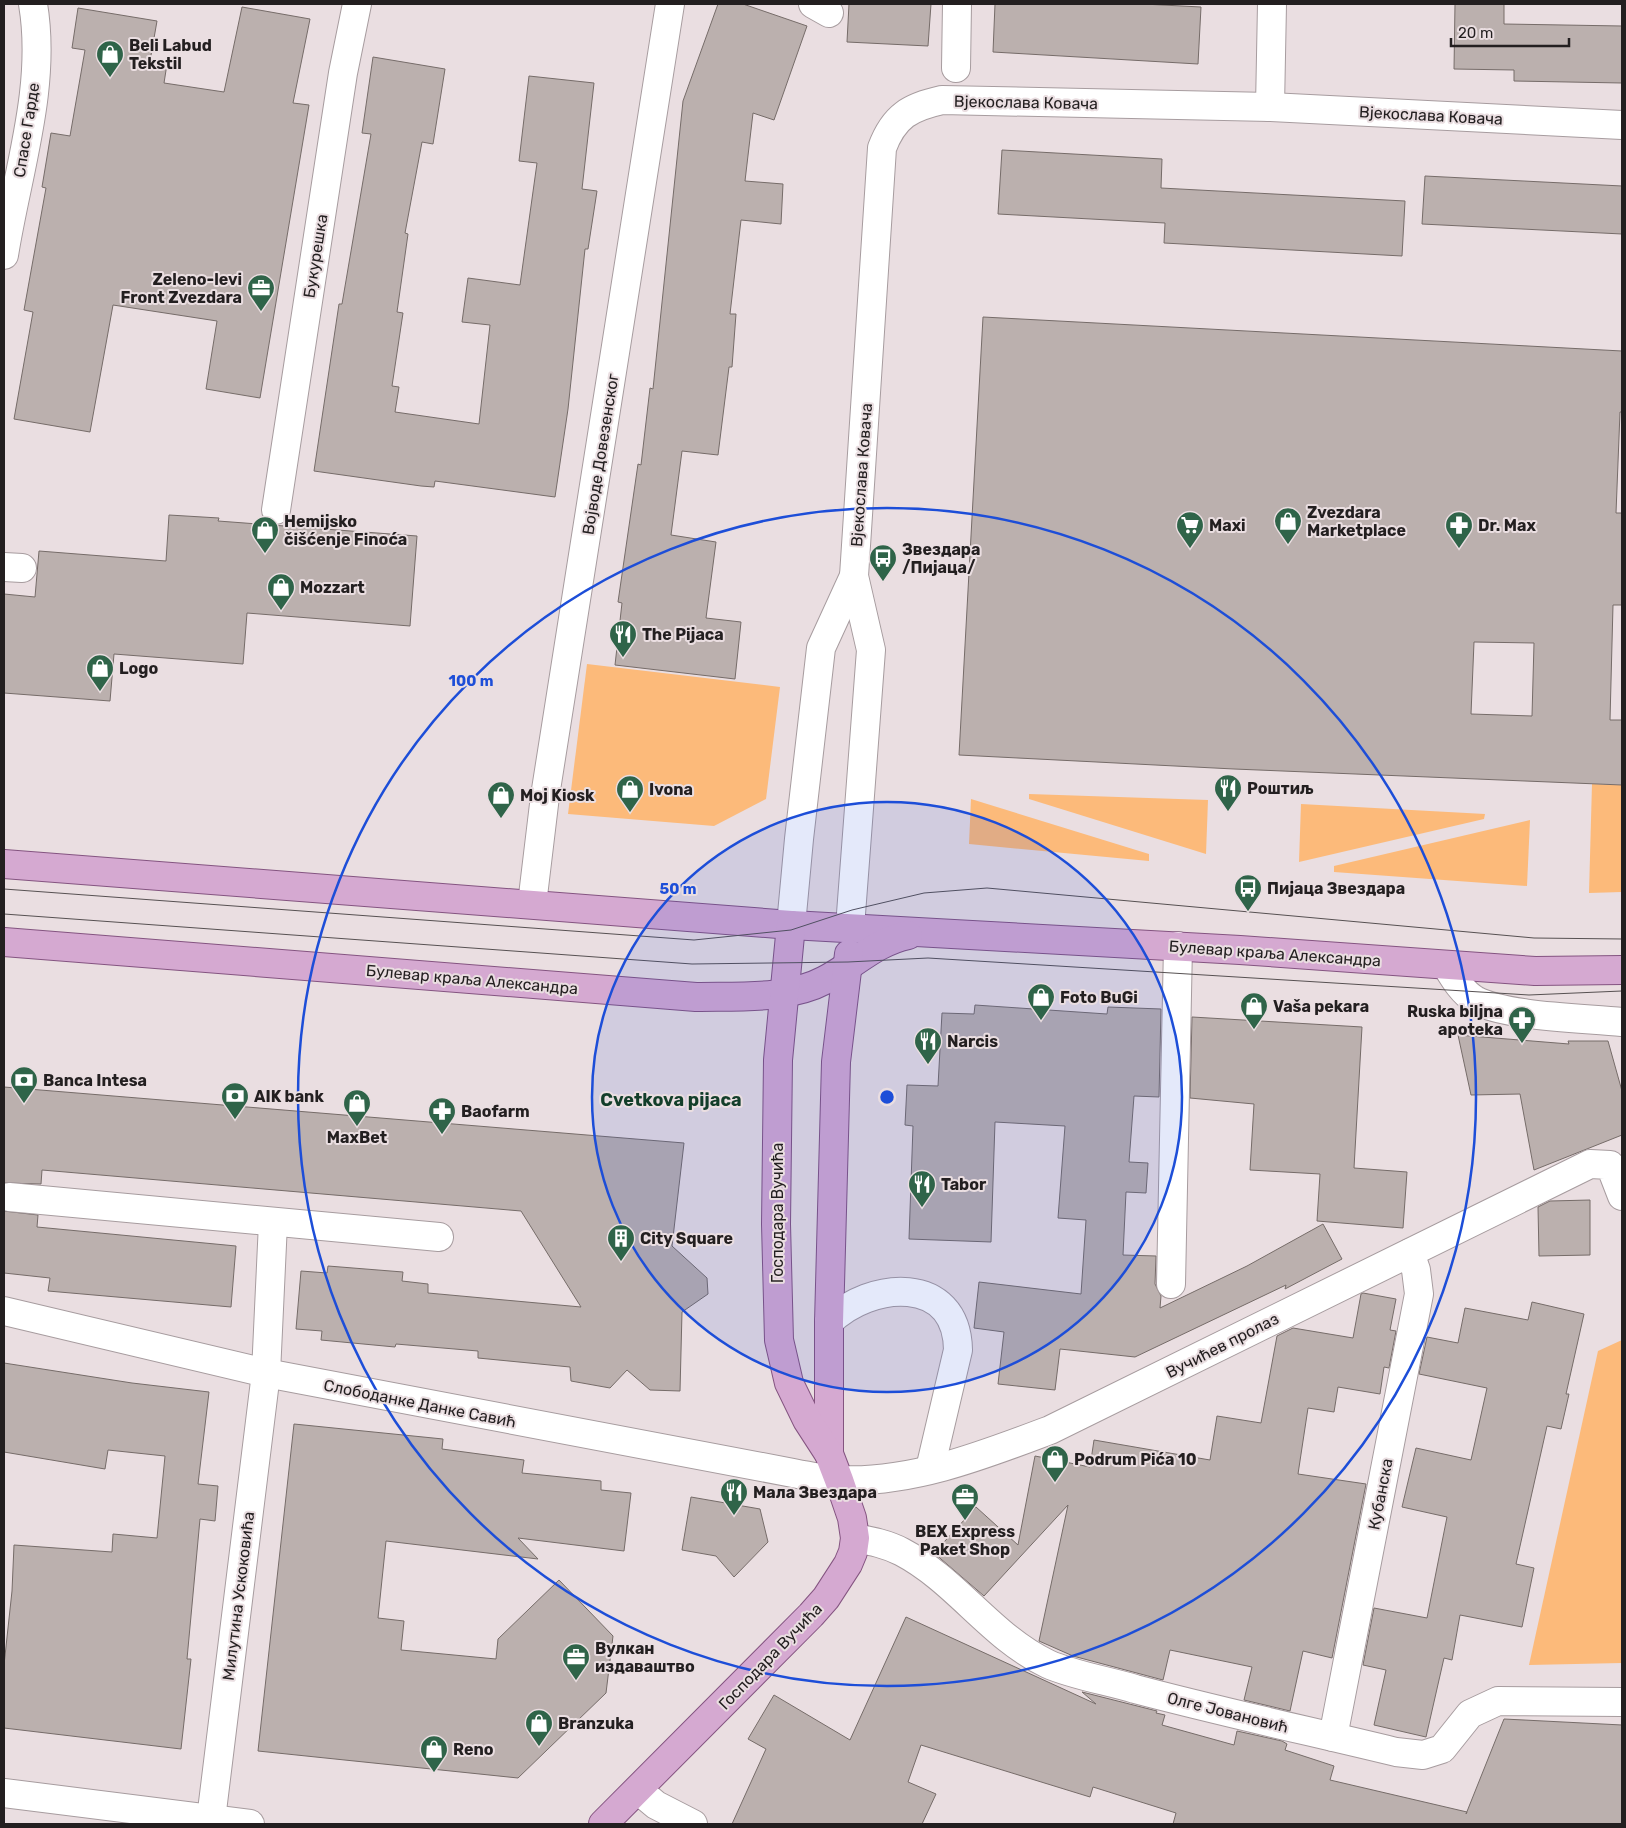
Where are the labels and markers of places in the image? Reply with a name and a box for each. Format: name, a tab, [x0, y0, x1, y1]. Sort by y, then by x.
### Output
place label: Beli Labud Tekstil	[129, 36, 212, 73]
shop icon: Beli Labud Tekstil	[95, 39, 125, 78]
place label: Zeleno-levi Front Zvezdara	[120, 270, 242, 307]
office icon: Zeleno-levi Front Zvezdara	[246, 273, 276, 312]
place label: Zvezdara Marketplace	[1307, 503, 1406, 540]
shop icon: Zvezdara Marketplace	[1273, 506, 1303, 545]
supermarket icon: Maxi	[1175, 510, 1205, 549]
pharmacy icon: Dr. Max	[1444, 510, 1474, 549]
place label: Hemijsko čišćenje Finoća	[284, 512, 407, 549]
shop icon: Hemijsko čišćenje Finoća	[250, 515, 280, 554]
place label: Maxi	[1209, 516, 1246, 535]
place label: Dr. Max	[1478, 516, 1537, 535]
place label: Звездара /Пијаца/	[902, 540, 980, 577]
bus stop icon: Звездара /Пијаца/	[868, 543, 898, 582]
shop icon: Mozzart	[266, 572, 296, 611]
place label: Mozzart	[300, 578, 365, 597]
restaurant icon: The Pijaca	[608, 619, 638, 658]
place label: The Pijaca	[642, 625, 724, 644]
shop icon: Logo	[85, 653, 115, 692]
place label: Logo	[119, 659, 158, 678]
restaurant icon: Роштиљ	[1213, 773, 1243, 812]
shop icon: Ivona	[615, 774, 645, 813]
place label: Роштиљ	[1247, 779, 1314, 798]
shop icon: Moj Kiosk	[486, 780, 516, 819]
place label: Ivona	[649, 780, 693, 799]
place label: Moj Kiosk	[520, 786, 595, 805]
bus stop icon: Пијаца Звездара	[1233, 873, 1263, 912]
place label: Пијаца Звездара	[1267, 879, 1405, 898]
shop icon: Foto BuGi	[1026, 982, 1056, 1021]
place label: Foto BuGi	[1060, 988, 1138, 1007]
shop icon: Vaša pekara	[1239, 991, 1269, 1030]
place label: Vaša pekara	[1273, 997, 1369, 1016]
place label: Ruska biljna apoteka	[1407, 1002, 1503, 1039]
pharmacy icon: Ruska biljna apoteka	[1507, 1005, 1537, 1044]
restaurant icon: Narcis	[913, 1026, 943, 1065]
place label: Narcis	[947, 1032, 998, 1051]
bank icon: Banca Intesa	[9, 1065, 39, 1104]
place label: Banca Intesa	[43, 1071, 147, 1090]
bank icon: AIK bank	[220, 1081, 250, 1120]
place label: AIK bank	[254, 1087, 324, 1106]
shop icon: MaxBet	[342, 1088, 372, 1127]
centre of rings	[878, 1088, 896, 1106]
pharmacy icon: Baofarm	[427, 1096, 457, 1135]
place label: Baofarm	[461, 1102, 530, 1121]
place label: MaxBet	[327, 1128, 388, 1147]
restaurant icon: Tabor	[907, 1169, 937, 1208]
place label: Tabor	[941, 1175, 987, 1194]
building icon: City Square	[606, 1223, 636, 1262]
place label: City Square	[640, 1229, 733, 1248]
shop icon: Podrum Pića 10	[1040, 1444, 1070, 1483]
place label: Podrum Pića 10	[1074, 1450, 1197, 1469]
restaurant icon: Мала Звездара	[719, 1477, 749, 1516]
office icon: BEX Express Paket Shop	[950, 1482, 980, 1521]
place label: Мала Звездара	[753, 1483, 877, 1502]
place label: BEX Express Paket Shop	[915, 1522, 1015, 1559]
place label: Вулкан издаваштво	[595, 1639, 695, 1676]
office icon: Вулкан издаваштво	[561, 1642, 591, 1681]
shop icon: Branzuka	[524, 1708, 554, 1747]
place label: Branzuka	[558, 1714, 634, 1733]
shop icon: Reno	[419, 1734, 449, 1773]
place label: Reno	[453, 1740, 494, 1759]

